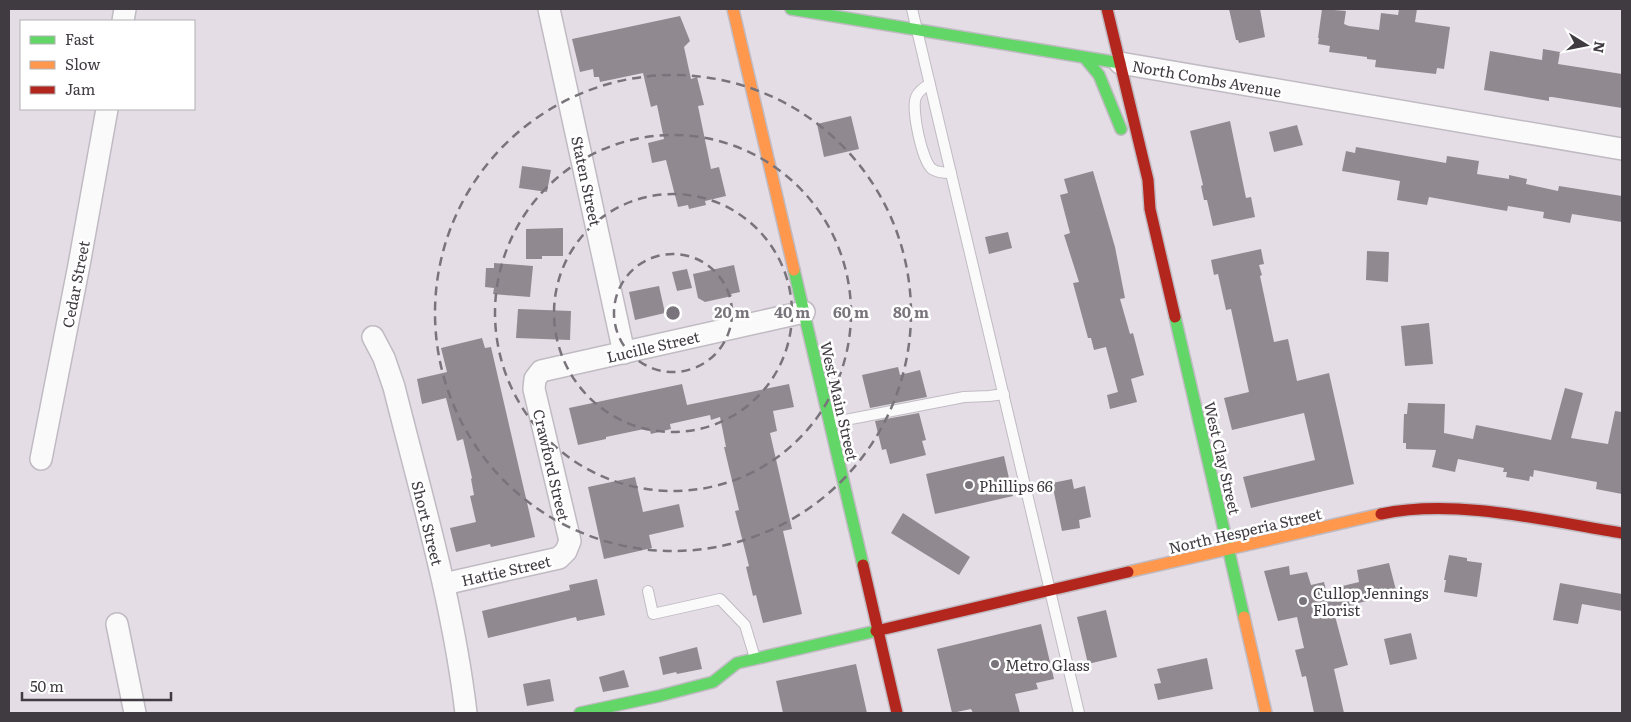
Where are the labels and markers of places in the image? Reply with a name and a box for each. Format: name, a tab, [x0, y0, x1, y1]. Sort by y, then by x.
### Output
centre of rings	[664, 304, 682, 322]
place label: Phillips 66	[979, 474, 1053, 497]
marker: Phillips 66	[963, 479, 975, 491]
place label: Cullop Jennings Florist	[1313, 581, 1429, 621]
marker: Cullop Jennings Florist	[1297, 595, 1309, 607]
place label: Metro Glass	[1005, 653, 1090, 676]
marker: Metro Glass	[989, 658, 1001, 670]

